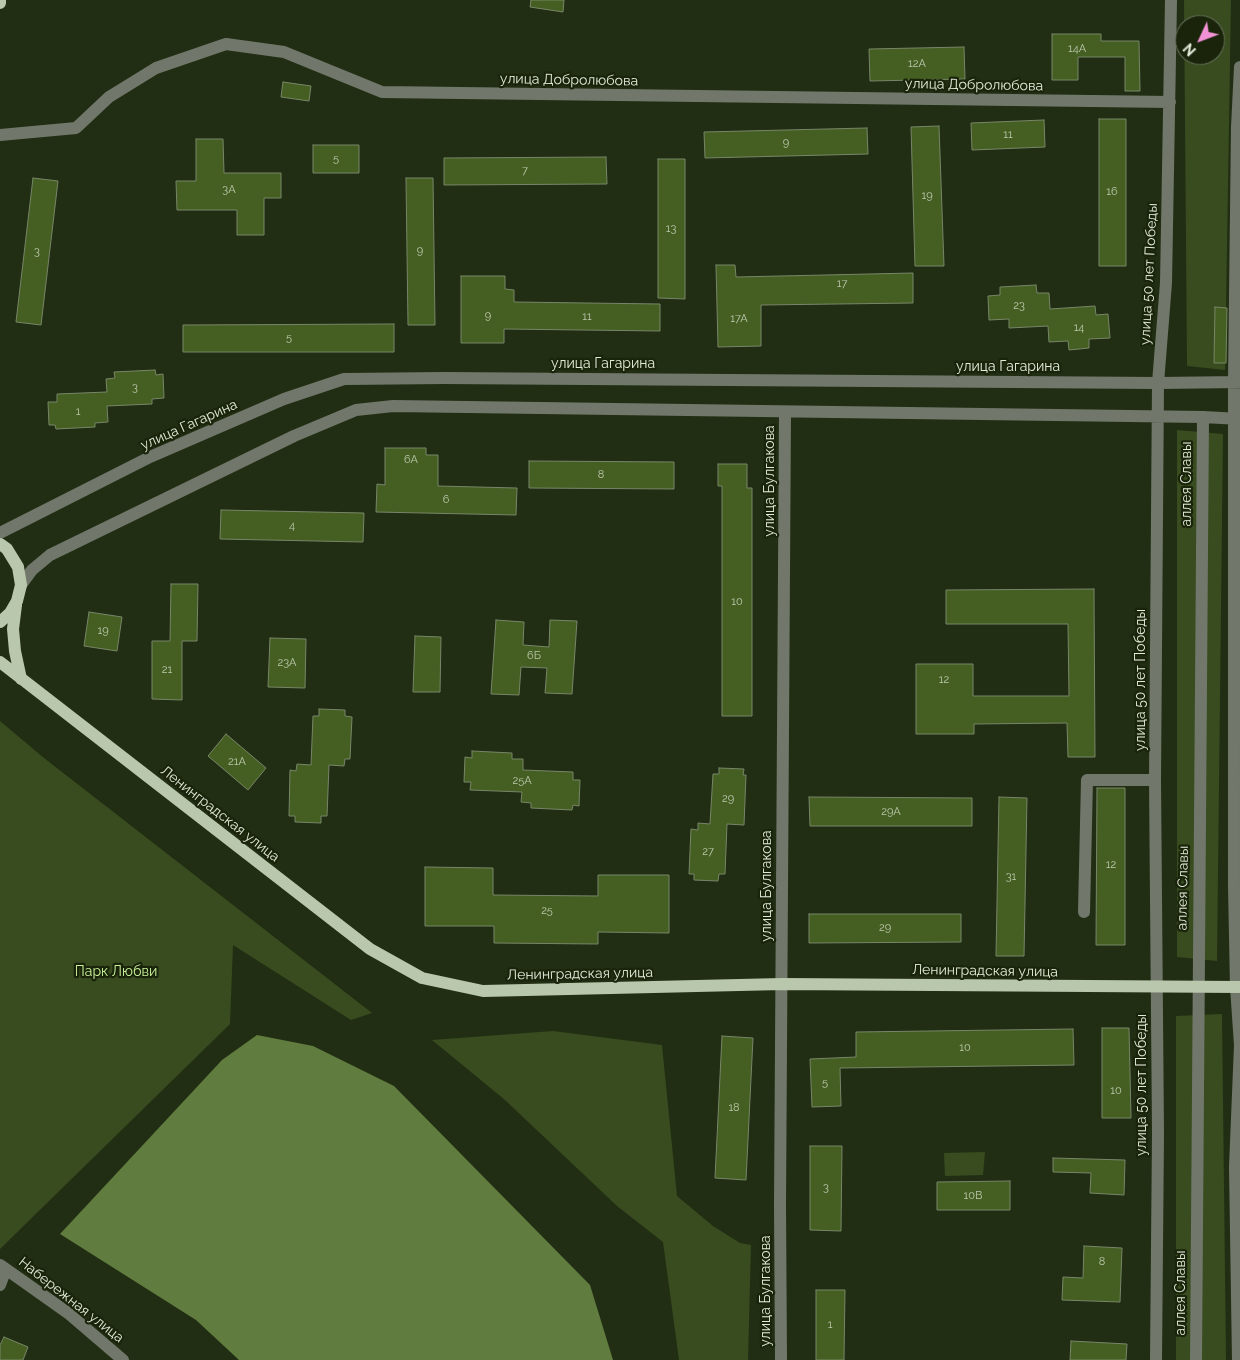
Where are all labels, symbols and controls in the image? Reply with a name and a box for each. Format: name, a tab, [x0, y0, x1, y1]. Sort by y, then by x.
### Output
north arrow	[1175, 15, 1225, 65]
text: N	[1180, 40, 1199, 59]
house number: 14А	[1068, 42, 1086, 56]
house number: 12А	[908, 57, 926, 71]
street label: улица Добролюбова	[500, 70, 638, 90]
street label: улица Добролюбова	[905, 75, 1043, 95]
house number: 11	[1003, 128, 1013, 142]
house number: 9	[783, 136, 789, 150]
house number: 5	[333, 152, 339, 166]
house number: 7	[522, 164, 528, 178]
house number: 3А	[222, 183, 236, 197]
house number: 16	[1106, 185, 1118, 199]
house number: 19	[921, 189, 933, 203]
street label: улица 50 лет Победы	[1137, 203, 1161, 345]
house number: 13	[666, 222, 676, 236]
house number: 9	[417, 244, 423, 258]
house number: 3	[34, 245, 40, 259]
house number: 17	[837, 277, 847, 291]
house number: 23	[1013, 299, 1025, 313]
house number: 9	[485, 309, 491, 323]
house number: 11	[582, 310, 592, 324]
house number: 17А	[730, 312, 748, 326]
house number: 14	[1074, 321, 1084, 335]
house number: 5	[286, 331, 292, 345]
street label: улица Гагарина	[551, 356, 655, 372]
street label: улица Гагарина	[956, 359, 1060, 375]
house number: 3	[132, 381, 138, 395]
street label: улица Гагарина	[138, 396, 240, 454]
house number: 1	[76, 405, 80, 419]
street label: улица Булгакова	[762, 425, 778, 537]
street label: аллея Славы	[1179, 442, 1195, 526]
house number: 6А	[404, 453, 418, 467]
house number: 8	[598, 468, 604, 482]
house number: 6	[443, 493, 449, 507]
house number: 4	[289, 519, 295, 533]
house number: 10	[731, 595, 743, 609]
street label: улица 50 лет Победы	[1133, 609, 1149, 751]
house number: 19	[97, 624, 109, 638]
house number: 6Б	[527, 649, 541, 663]
house number: 23А	[277, 656, 297, 670]
house number: 21	[162, 663, 172, 677]
house number: 12	[939, 673, 949, 687]
house number: 21А	[228, 755, 246, 769]
street label: Ленинградская улица	[157, 762, 283, 866]
house number: 25А	[512, 774, 532, 788]
house number: 29	[722, 792, 734, 806]
house number: 29А	[881, 805, 901, 819]
street label: улица Булгакова	[759, 830, 775, 942]
house number: 27	[702, 845, 714, 859]
street label: аллея Славы	[1174, 845, 1192, 931]
house number: 12	[1106, 858, 1116, 872]
house number: 31	[1006, 870, 1016, 884]
house number: 25	[541, 904, 553, 918]
house number: 29	[879, 921, 891, 935]
street label: Ленинградская улица	[912, 961, 1058, 981]
park label: Парк Любви	[75, 964, 157, 980]
street label: Ленинградская улица	[507, 964, 653, 984]
street label: улица 50 лет Победы	[1134, 1014, 1150, 1156]
house number: 10	[959, 1041, 971, 1055]
house number: 5	[822, 1076, 828, 1090]
house number: 10	[1110, 1084, 1122, 1098]
house number: 18	[728, 1101, 740, 1115]
house number: 3	[823, 1181, 829, 1195]
house number: 10В	[964, 1189, 982, 1203]
street label: улица Булгакова	[758, 1235, 774, 1347]
street label: аллея Славы	[1173, 1251, 1189, 1335]
street label: Набережная улица	[15, 1254, 127, 1346]
house number: 8	[1099, 1255, 1105, 1269]
house number: 1	[828, 1318, 832, 1332]

